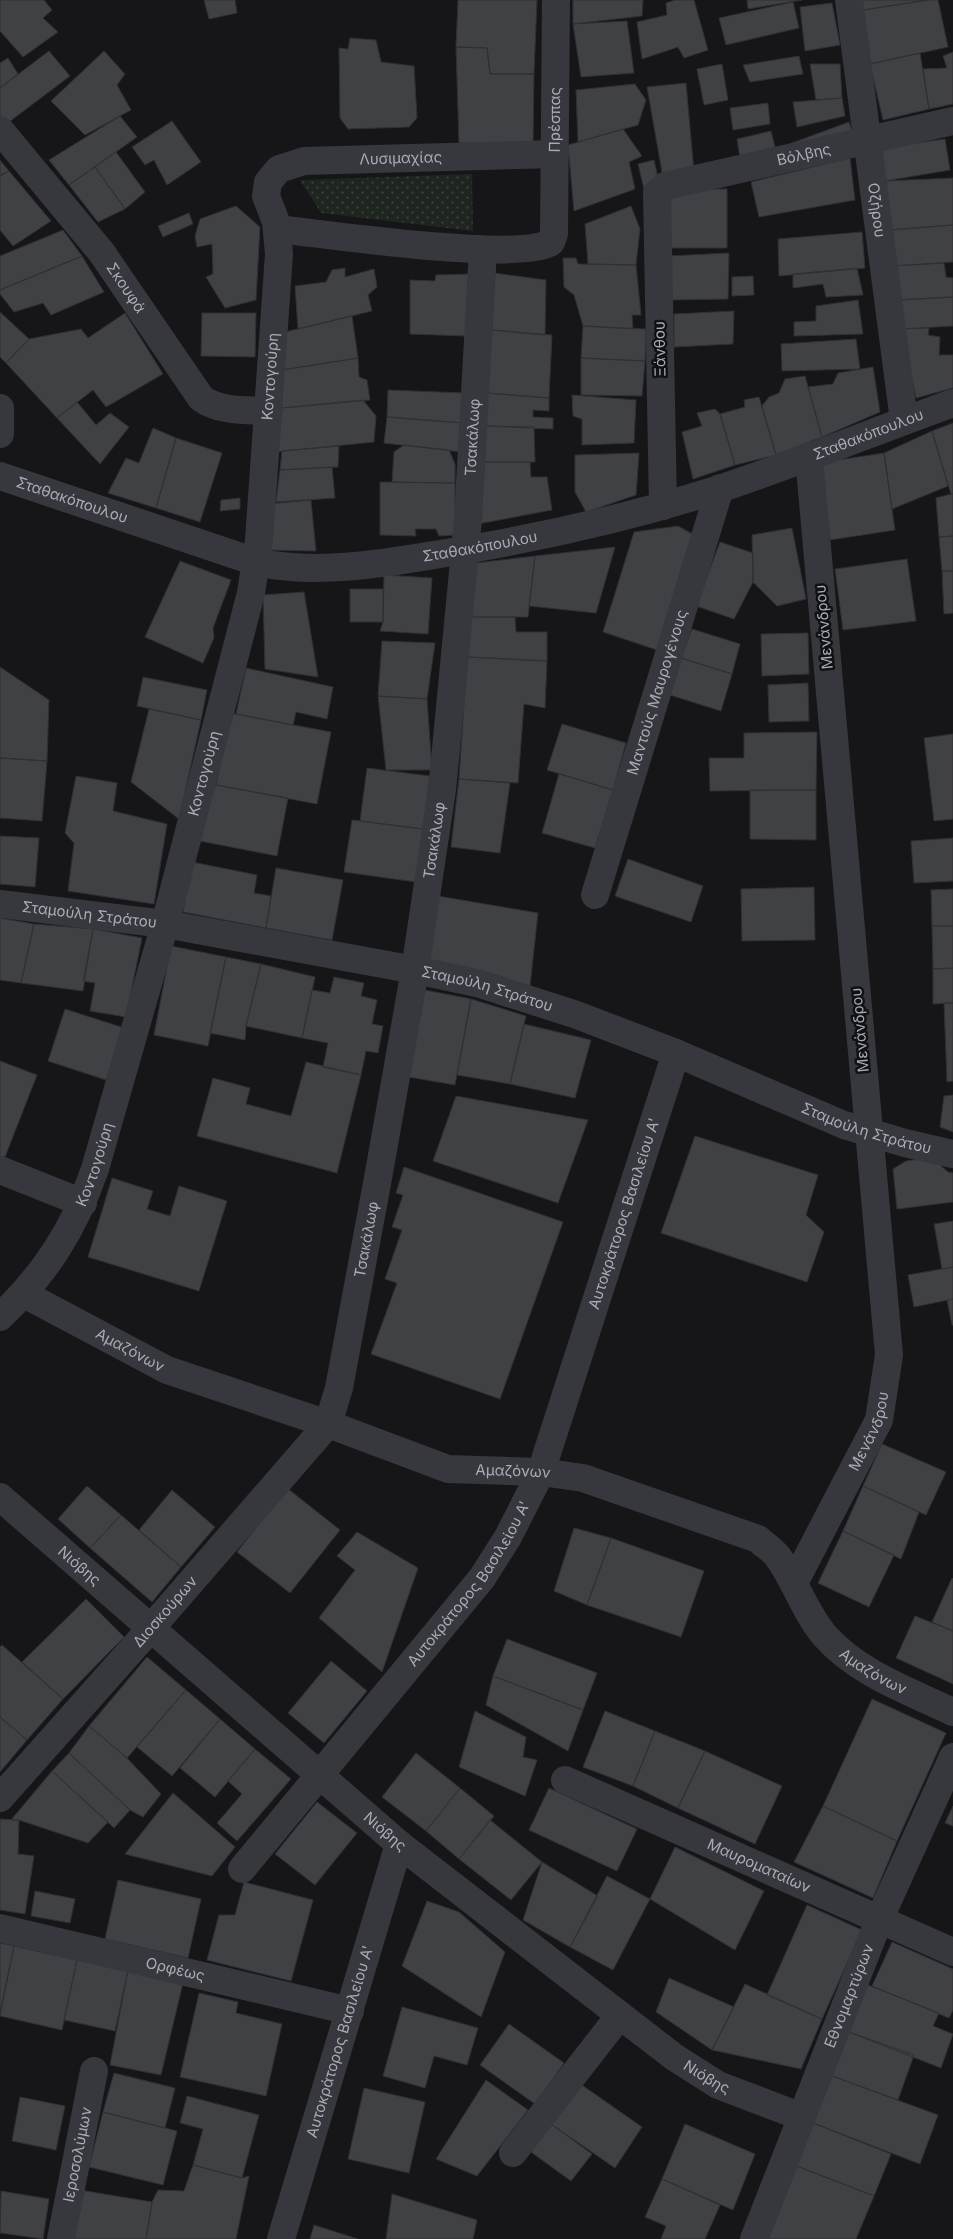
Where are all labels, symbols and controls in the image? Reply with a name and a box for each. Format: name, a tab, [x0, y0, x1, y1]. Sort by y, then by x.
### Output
street label: Πρέσπας	[545, 87, 564, 152]
street label: Βόλβης	[775, 139, 833, 169]
street label: Λυσιμαχίας	[359, 147, 442, 168]
street label: Οζήρου	[864, 182, 890, 239]
street label: Σκουφά	[102, 259, 150, 316]
street label: Ξάνθου	[650, 321, 669, 377]
street label: Κοντογούρη	[257, 332, 282, 421]
street label: Τσακάλωφ	[460, 398, 484, 476]
street label: Σταθακόπουλου	[810, 405, 926, 464]
street label: Σταθακόπουλου	[14, 472, 130, 527]
street label: Σταθακόπουλου	[421, 526, 539, 566]
street label: Μενάνδρου	[810, 584, 837, 670]
street label: Μαντούς Μαυρογένους	[622, 607, 691, 777]
street label: Κοντογούρη	[183, 729, 224, 818]
street label: Τσακάλωφ	[419, 800, 449, 880]
street label: Σταμούλη Στράτου	[21, 897, 158, 932]
street label: Σταμούλη Στράτου	[420, 962, 555, 1016]
street label: Μενάνδρου	[846, 987, 873, 1073]
street label: Σταμούλη Στράτου	[799, 1098, 933, 1158]
street label: Αυτοκράτορος Βασιλείου A'	[584, 1116, 663, 1311]
street label: Κοντογούρη	[71, 1120, 117, 1209]
street label: Τσακάλωφ	[350, 1200, 383, 1279]
street label: Αμαζόνων	[93, 1324, 168, 1376]
street label: Μενάνδρου	[844, 1390, 892, 1474]
street label: Αμαζόνων	[475, 1460, 552, 1482]
street label: Αυτοκράτορος Βασιλείου A'	[403, 1498, 534, 1670]
street label: Νιόβης	[54, 1542, 105, 1589]
street label: Διοσκούρων	[128, 1572, 201, 1651]
street label: Αμαζόνων	[836, 1644, 910, 1699]
street label: Νιόβης	[360, 1807, 410, 1855]
street label: Μαυροματαίων	[704, 1834, 814, 1897]
street label: Εθνομαρτύρων	[820, 1941, 878, 2050]
street label: Αυτοκράτορος Βασιλείου A'	[302, 1943, 377, 2140]
street label: Ορφέως	[144, 1953, 207, 1985]
street label: Νιόβης	[680, 2056, 732, 2098]
street label: Ιεροσολύμων	[58, 2105, 96, 2204]

